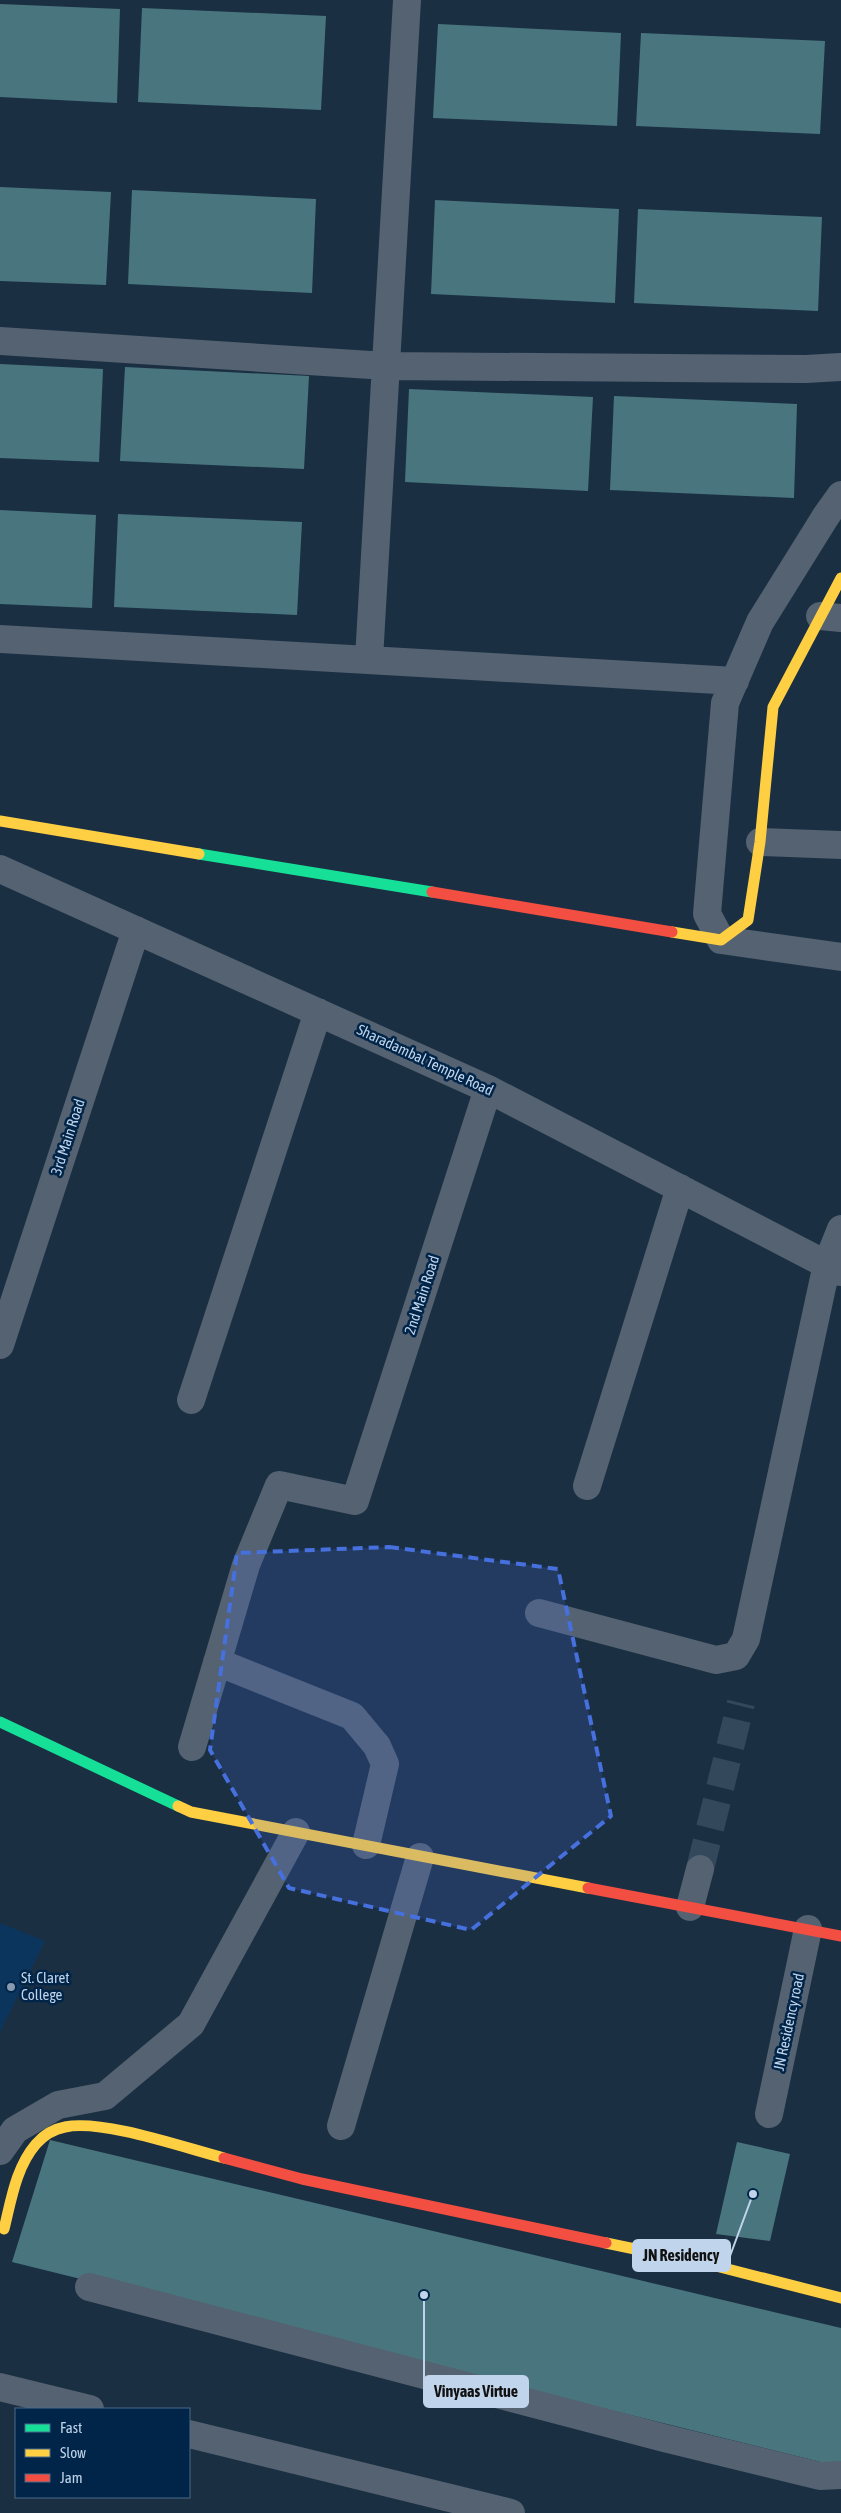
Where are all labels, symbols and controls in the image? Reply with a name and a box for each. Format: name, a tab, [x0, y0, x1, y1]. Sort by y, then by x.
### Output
street label: Sharadambal Temple Road	[354, 1020, 496, 1099]
street label: 3rd Main Road	[47, 1097, 88, 1177]
street label: 2nd Main Road	[401, 1253, 442, 1336]
place label: St. Claret College	[21, 1969, 70, 2003]
street label: JN Residency road	[770, 1972, 807, 2072]
marker: St. Claret College	[5, 1981, 17, 1993]
callout: JN Residency	[633, 2240, 730, 2271]
text: JN Residency	[642, 2246, 720, 2264]
callout: Vinyaas Virtue	[424, 2376, 528, 2407]
text: Vinyaas Virtue	[433, 2382, 518, 2400]
legend	[15, 2408, 190, 2498]
text: Fast	[60, 2419, 82, 2436]
text: Slow	[60, 2444, 86, 2461]
text: Jam	[60, 2469, 83, 2486]

